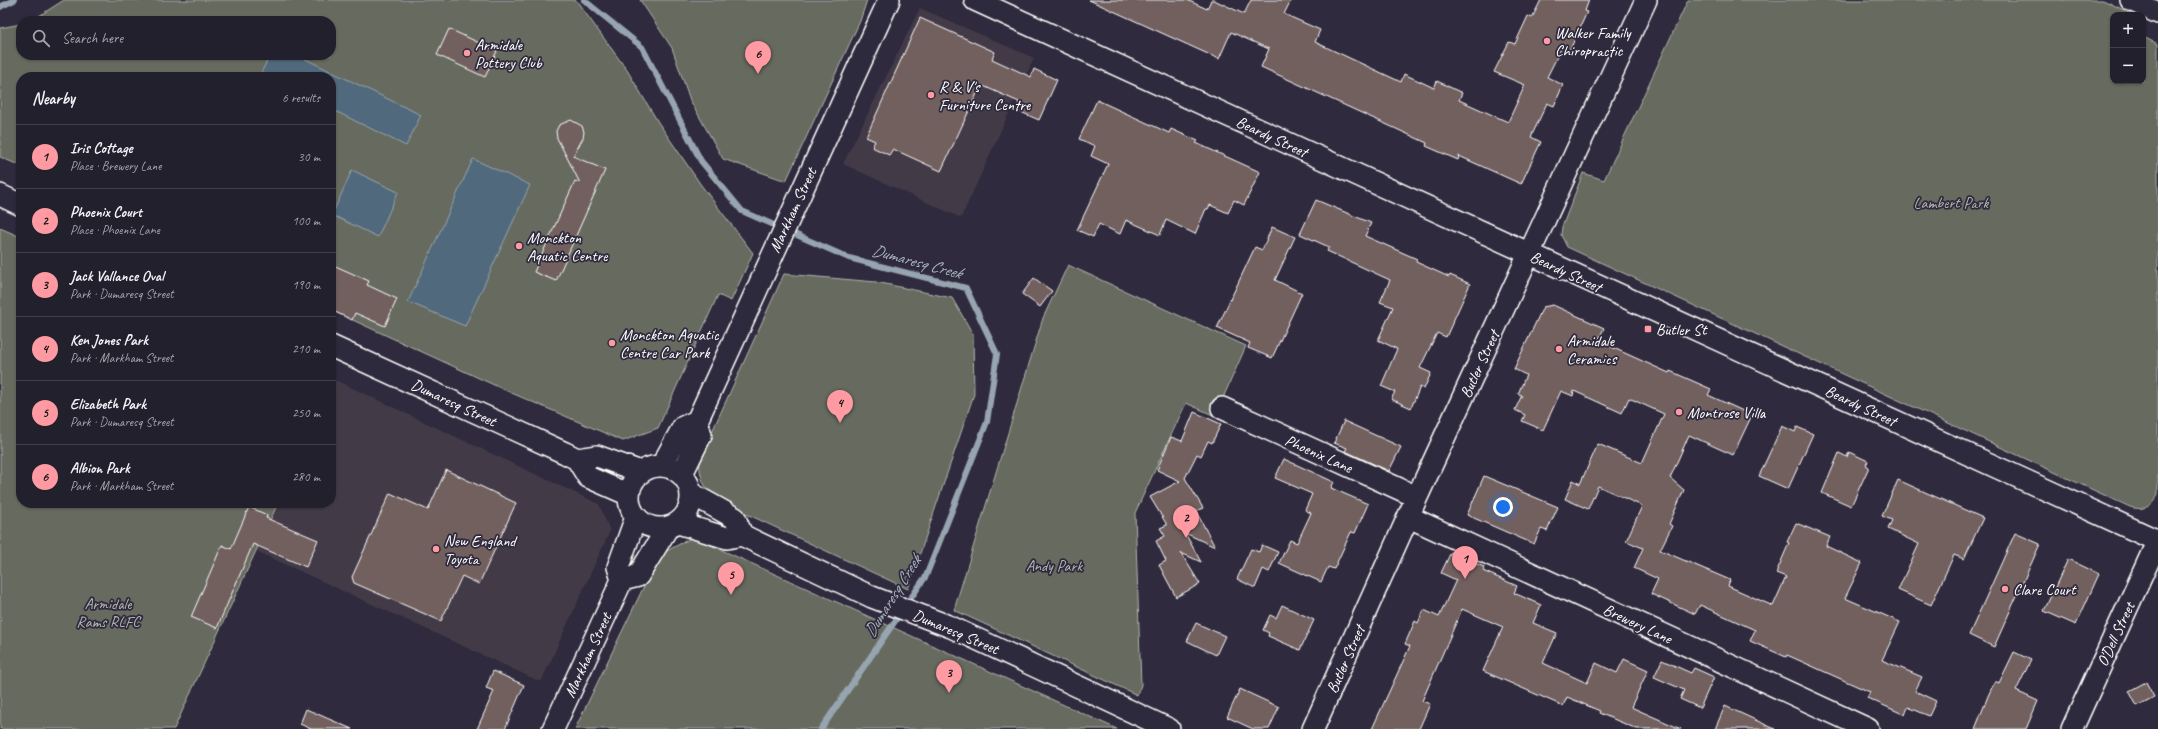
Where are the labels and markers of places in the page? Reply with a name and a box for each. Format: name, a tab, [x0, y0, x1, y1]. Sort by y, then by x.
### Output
place label: Walker Family Chiropractic	[1555, 23, 1632, 61]
place label: Armidale Pottery Club	[475, 35, 543, 73]
marker: Walker Family Chiropractic	[1542, 36, 1552, 46]
pin: 6	[745, 41, 771, 74]
marker: Armidale Pottery Club	[462, 48, 472, 58]
place label: R & V's Furniture Centre	[939, 77, 1032, 115]
marker: R & V's Furniture Centre	[926, 90, 936, 100]
place label: Monckton Aquatic Centre	[527, 228, 609, 266]
marker: Monckton Aquatic Centre	[514, 241, 524, 251]
place label: Butler St	[1656, 320, 1708, 340]
marker: Butler St	[1643, 324, 1653, 334]
place label: Monckton Aquatic Centre Car Park	[620, 325, 720, 363]
place label: Armidale Ceramics	[1567, 331, 1618, 369]
marker: Monckton Aquatic Centre Car Park	[607, 338, 617, 348]
marker: Armidale Ceramics	[1554, 344, 1564, 354]
pin: 4	[827, 390, 853, 423]
place label: Montrose Villa	[1687, 403, 1767, 423]
marker: Montrose Villa	[1674, 407, 1684, 417]
pin: 2	[1173, 505, 1199, 538]
place label: New England Toyota	[444, 531, 518, 569]
marker: New England Toyota	[431, 544, 441, 554]
pin: 1	[1452, 546, 1478, 579]
pin: 5	[718, 562, 744, 595]
place label: Clare Court	[2013, 580, 2077, 600]
marker: Clare Court	[2000, 584, 2010, 594]
pin: 3	[936, 660, 962, 693]

